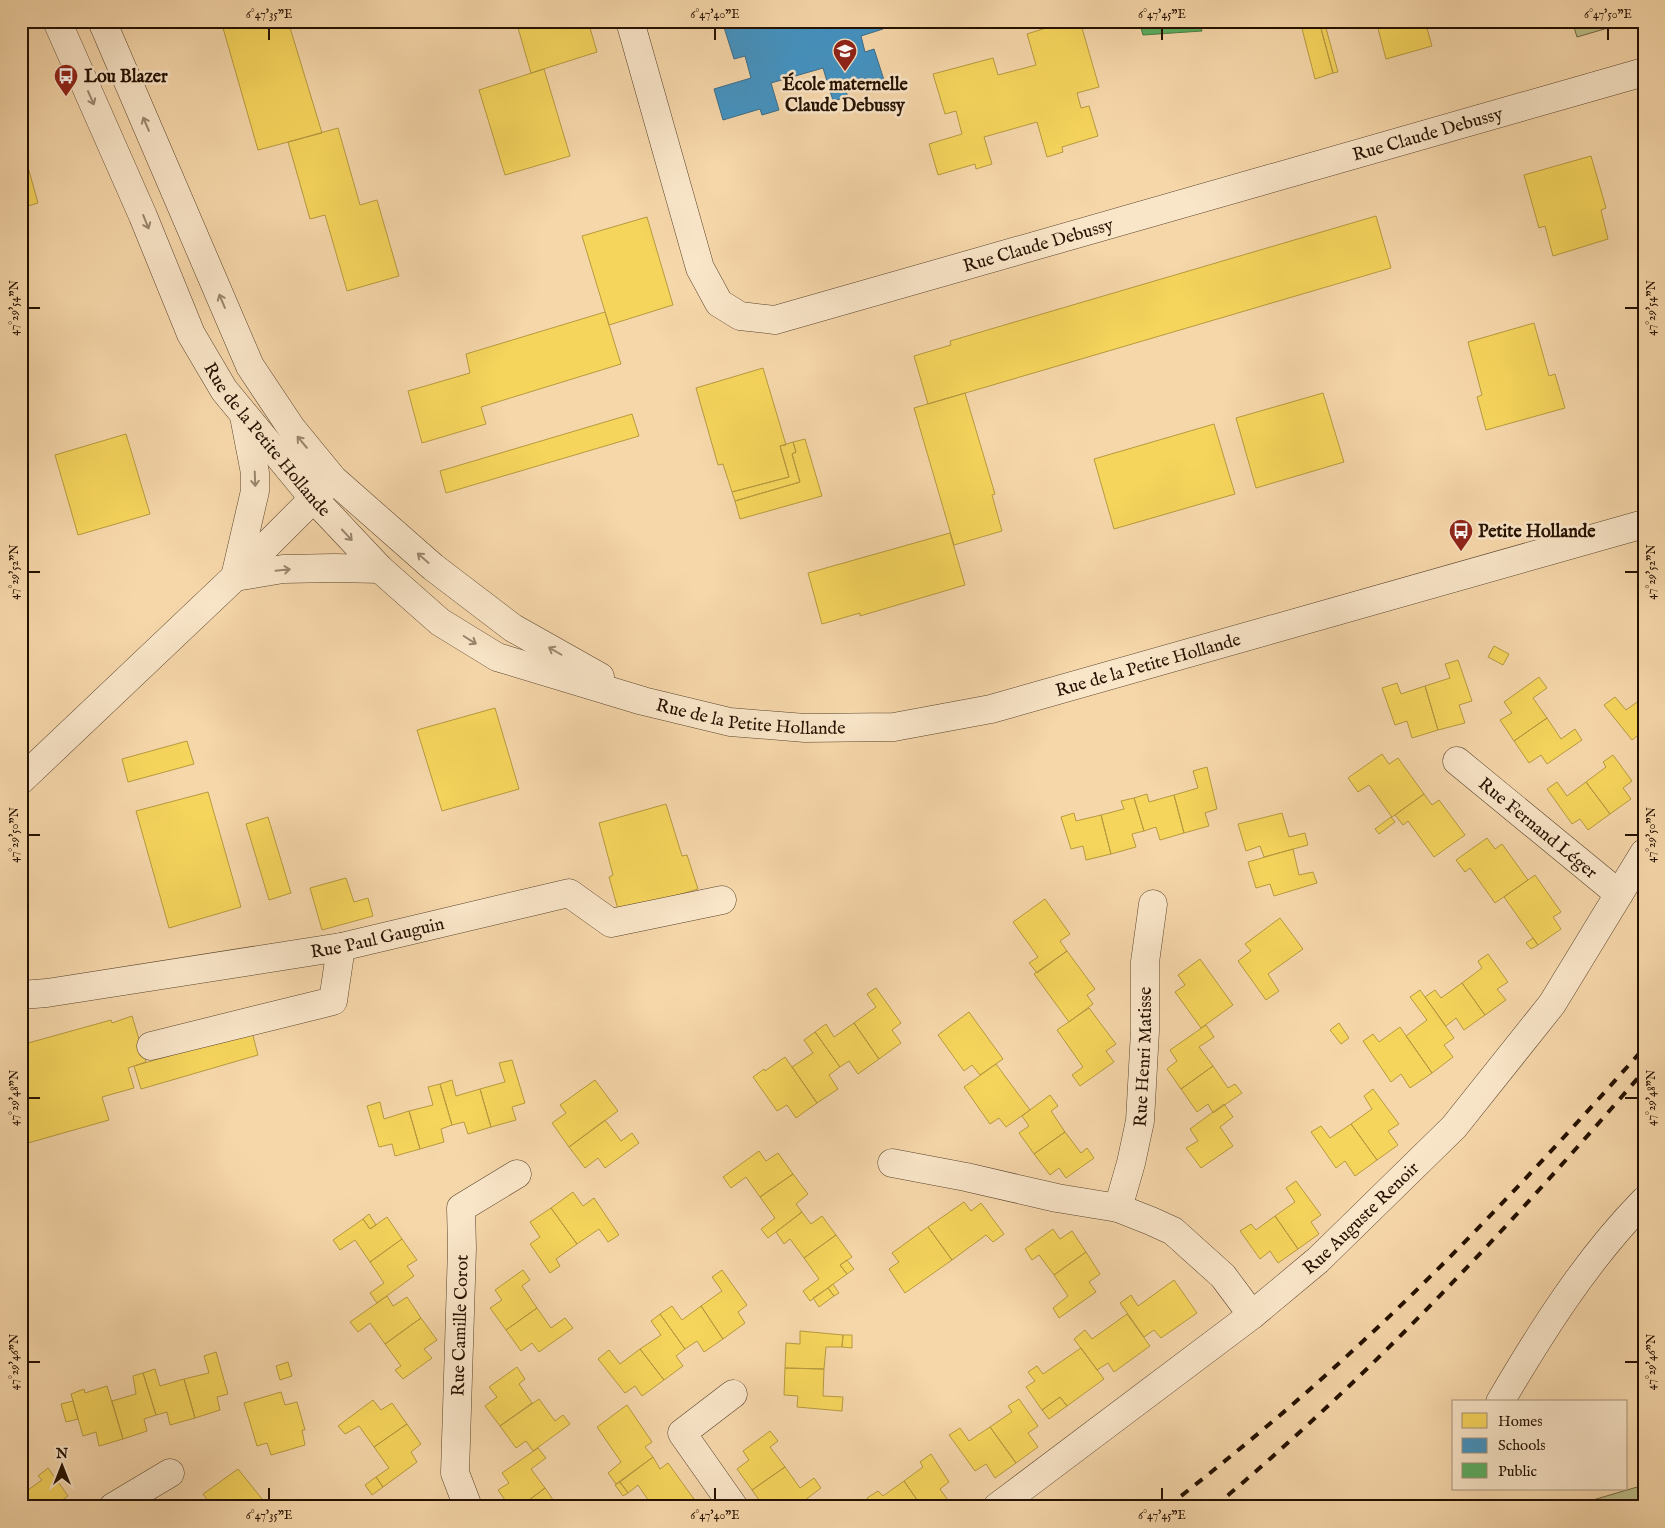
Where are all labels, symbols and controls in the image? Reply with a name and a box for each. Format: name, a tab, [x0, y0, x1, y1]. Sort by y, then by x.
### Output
text: 6°47'35"E	[246, 7, 292, 22]
text: 6°47'40"E	[690, 7, 740, 22]
text: 6°47'45"E	[1138, 7, 1186, 22]
text: 6°47'50"E	[1584, 7, 1632, 22]
school or university icon: École maternelle Claude Debussy	[832, 38, 858, 72]
bus stop icon: Lou Blazer	[53, 63, 79, 97]
place label: Lou Blazer	[84, 66, 168, 89]
place label: École maternelle Claude Debussy	[782, 72, 908, 118]
one-way arrow	[86, 90, 96, 105]
street label: Rue Claude Debussy	[1350, 103, 1506, 168]
one-way arrow	[140, 117, 150, 132]
one-way arrow	[142, 214, 151, 229]
street label: Rue Claude Debussy	[961, 214, 1116, 279]
text: 47°29'54"N	[7, 280, 22, 336]
text: 47°29'54"N	[1644, 280, 1659, 336]
one-way arrow	[216, 294, 226, 309]
street label: Rue de la Petite Hollande	[197, 359, 335, 522]
one-way arrow	[296, 435, 308, 448]
one-way arrow	[250, 471, 259, 487]
bus stop icon: Petite Hollande	[1448, 518, 1474, 552]
place label: Petite Hollande	[1478, 521, 1596, 544]
one-way arrow	[341, 528, 353, 541]
text: 47°29'52"N	[7, 544, 22, 600]
text: 47°29'52"N	[1644, 544, 1659, 600]
one-way arrow	[416, 552, 429, 564]
one-way arrow	[275, 565, 291, 575]
street label: Rue de la Petite Hollande	[1053, 629, 1244, 703]
one-way arrow	[462, 636, 476, 646]
one-way arrow	[548, 646, 563, 656]
street label: Rue de la Petite Hollande	[653, 695, 846, 741]
street label: Rue Fernand Léger	[1473, 773, 1602, 885]
text: 47°29'50"N	[7, 807, 22, 863]
text: 47°29'50"N	[1644, 807, 1659, 863]
street label: Rue Paul Gauguin	[309, 913, 447, 965]
street label: Rue Henri Matisse	[1130, 987, 1158, 1128]
text: 47°29'48"N	[7, 1069, 22, 1126]
text: 47°29'48"N	[1644, 1069, 1659, 1126]
street label: Rue Auguste Renoir	[1299, 1157, 1425, 1281]
street label: Rue Camille Corot	[447, 1254, 475, 1397]
text: 47°29'46"N	[7, 1333, 22, 1390]
text: 47°29'46"N	[1644, 1333, 1659, 1390]
legend	[1452, 1400, 1628, 1490]
text: Homes	[1498, 1412, 1542, 1431]
text: Schools	[1498, 1436, 1546, 1455]
north arrow	[38, 1440, 88, 1490]
text: N	[55, 1445, 68, 1463]
text: Public	[1498, 1462, 1537, 1481]
text: 6°47'35"E	[246, 1508, 292, 1523]
text: 6°47'40"E	[690, 1508, 740, 1523]
text: 6°47'45"E	[1138, 1508, 1186, 1523]

